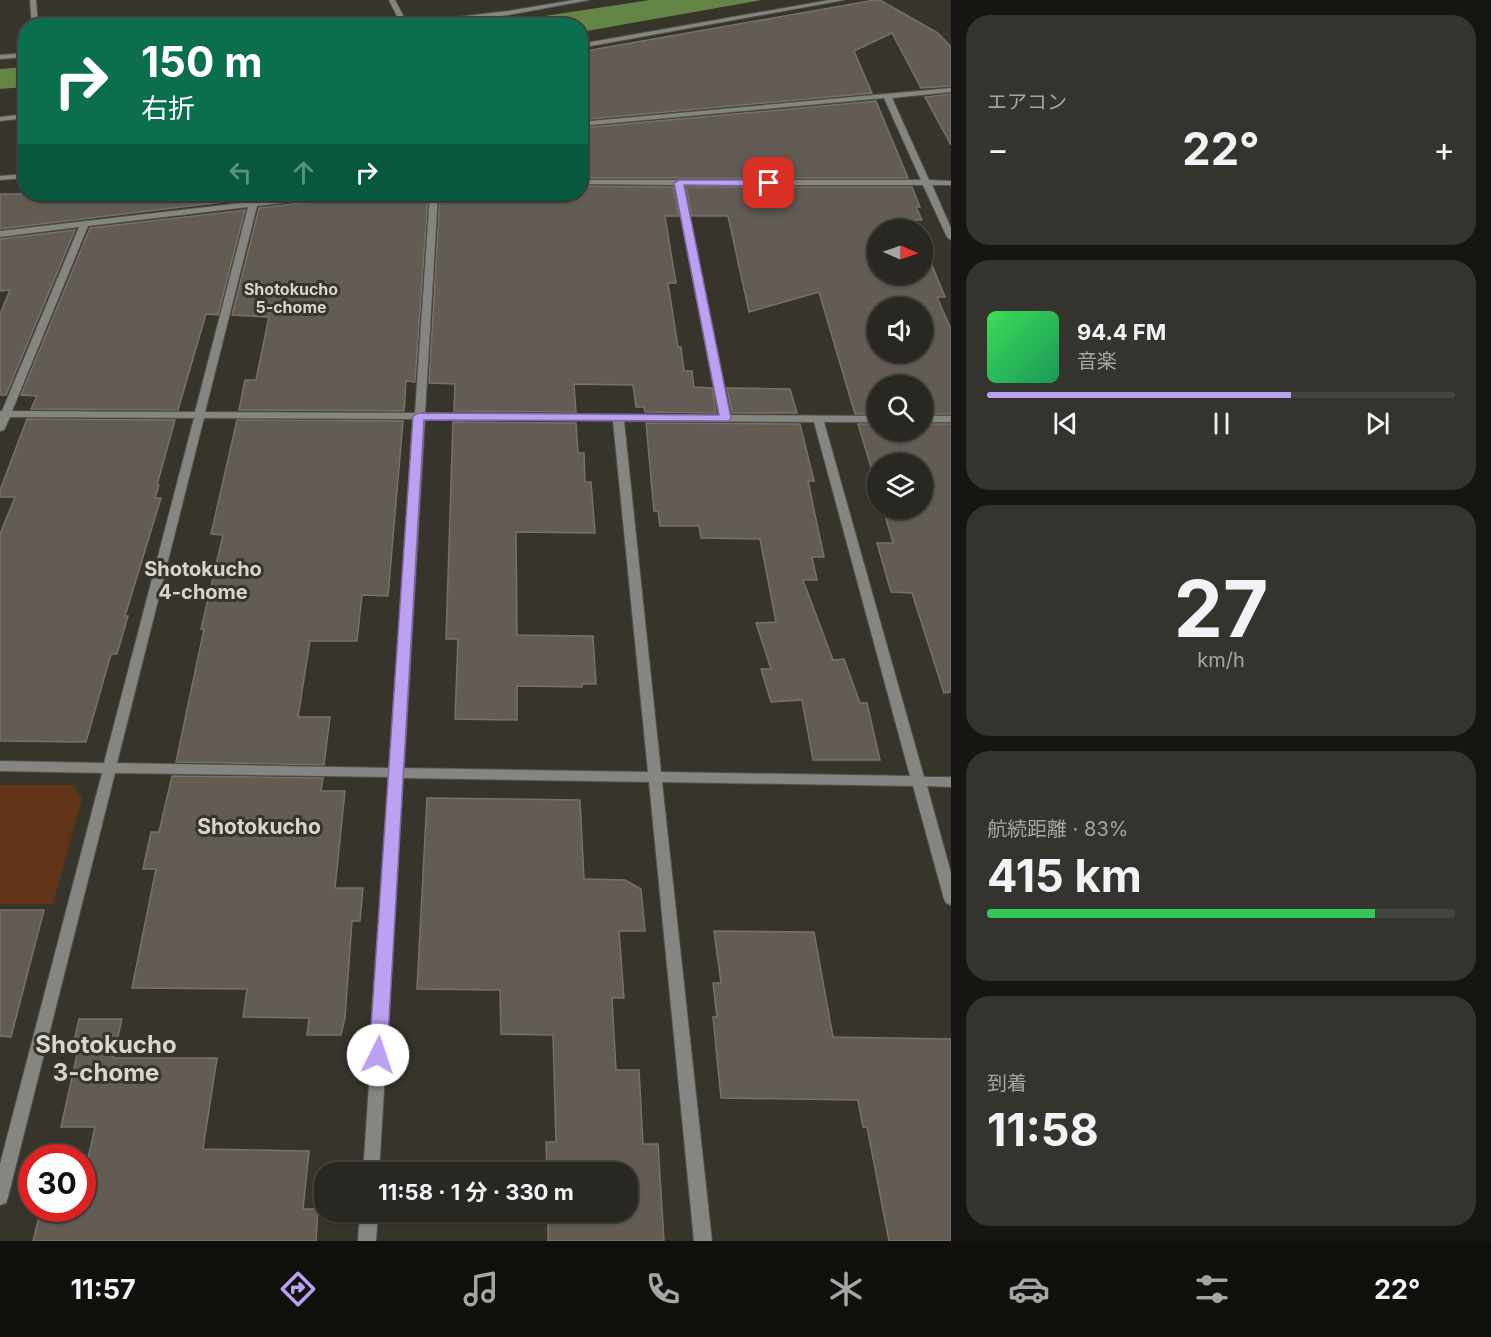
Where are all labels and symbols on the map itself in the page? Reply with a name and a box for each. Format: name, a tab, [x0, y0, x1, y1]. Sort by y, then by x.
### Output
pin	[743, 157, 794, 208]
north arrow	[867, 219, 933, 285]
district label: Shotokucho 5-chome	[244, 279, 338, 317]
district label: Shotokucho 4-chome	[144, 557, 262, 604]
district label: Shotokucho	[197, 814, 321, 839]
position arrow	[346, 1023, 410, 1087]
district label: Shotokucho 3-chome	[35, 1030, 177, 1087]
speed limit sign: 30	[18, 1144, 96, 1222]

